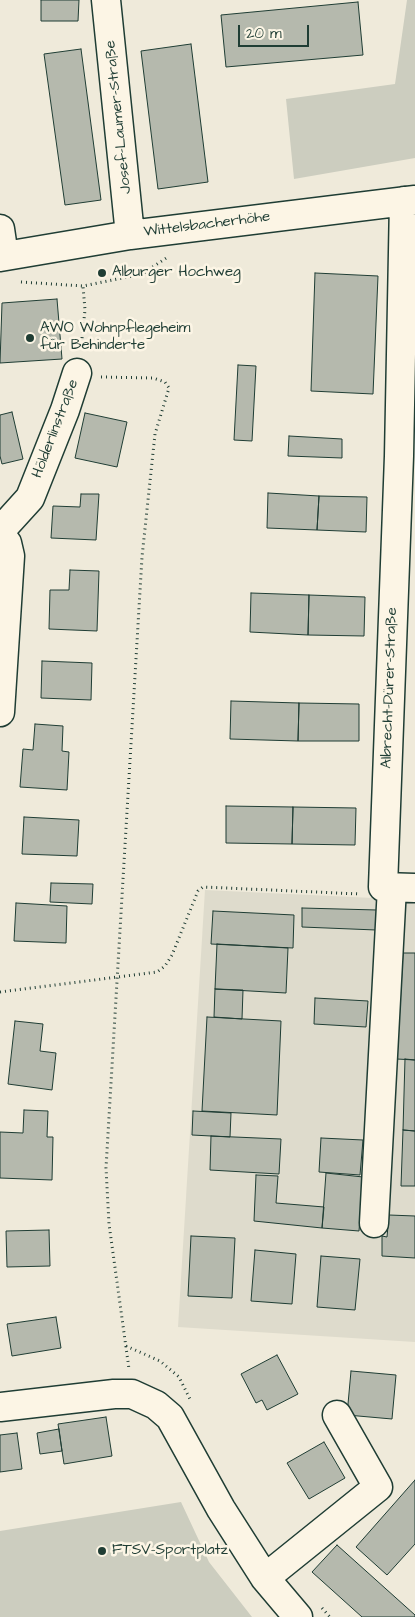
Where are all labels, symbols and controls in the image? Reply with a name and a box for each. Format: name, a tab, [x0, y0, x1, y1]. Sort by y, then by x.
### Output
scale bar	[240, 15, 311, 47]
text: 20 m	[246, 23, 282, 44]
street label: Josef-Laumer-Straße	[102, 39, 136, 195]
street label: Wittelsbacherhöhe	[143, 208, 271, 242]
place label: Alburger Hochweg	[112, 264, 241, 282]
marker: Alburger Hochweg	[96, 267, 108, 279]
place label: AWO Wohnpflegeheim für Behinderte	[40, 320, 190, 355]
marker: AWO Wohnpflegeheim für Behinderte	[24, 332, 36, 344]
street label: Hölderlinstraße	[29, 377, 83, 481]
street label: Albrecht-Dürer-Straße	[378, 607, 402, 769]
place label: FTSV-Sportplatz	[112, 1542, 228, 1560]
marker: FTSV-Sportplatz	[96, 1545, 108, 1557]

